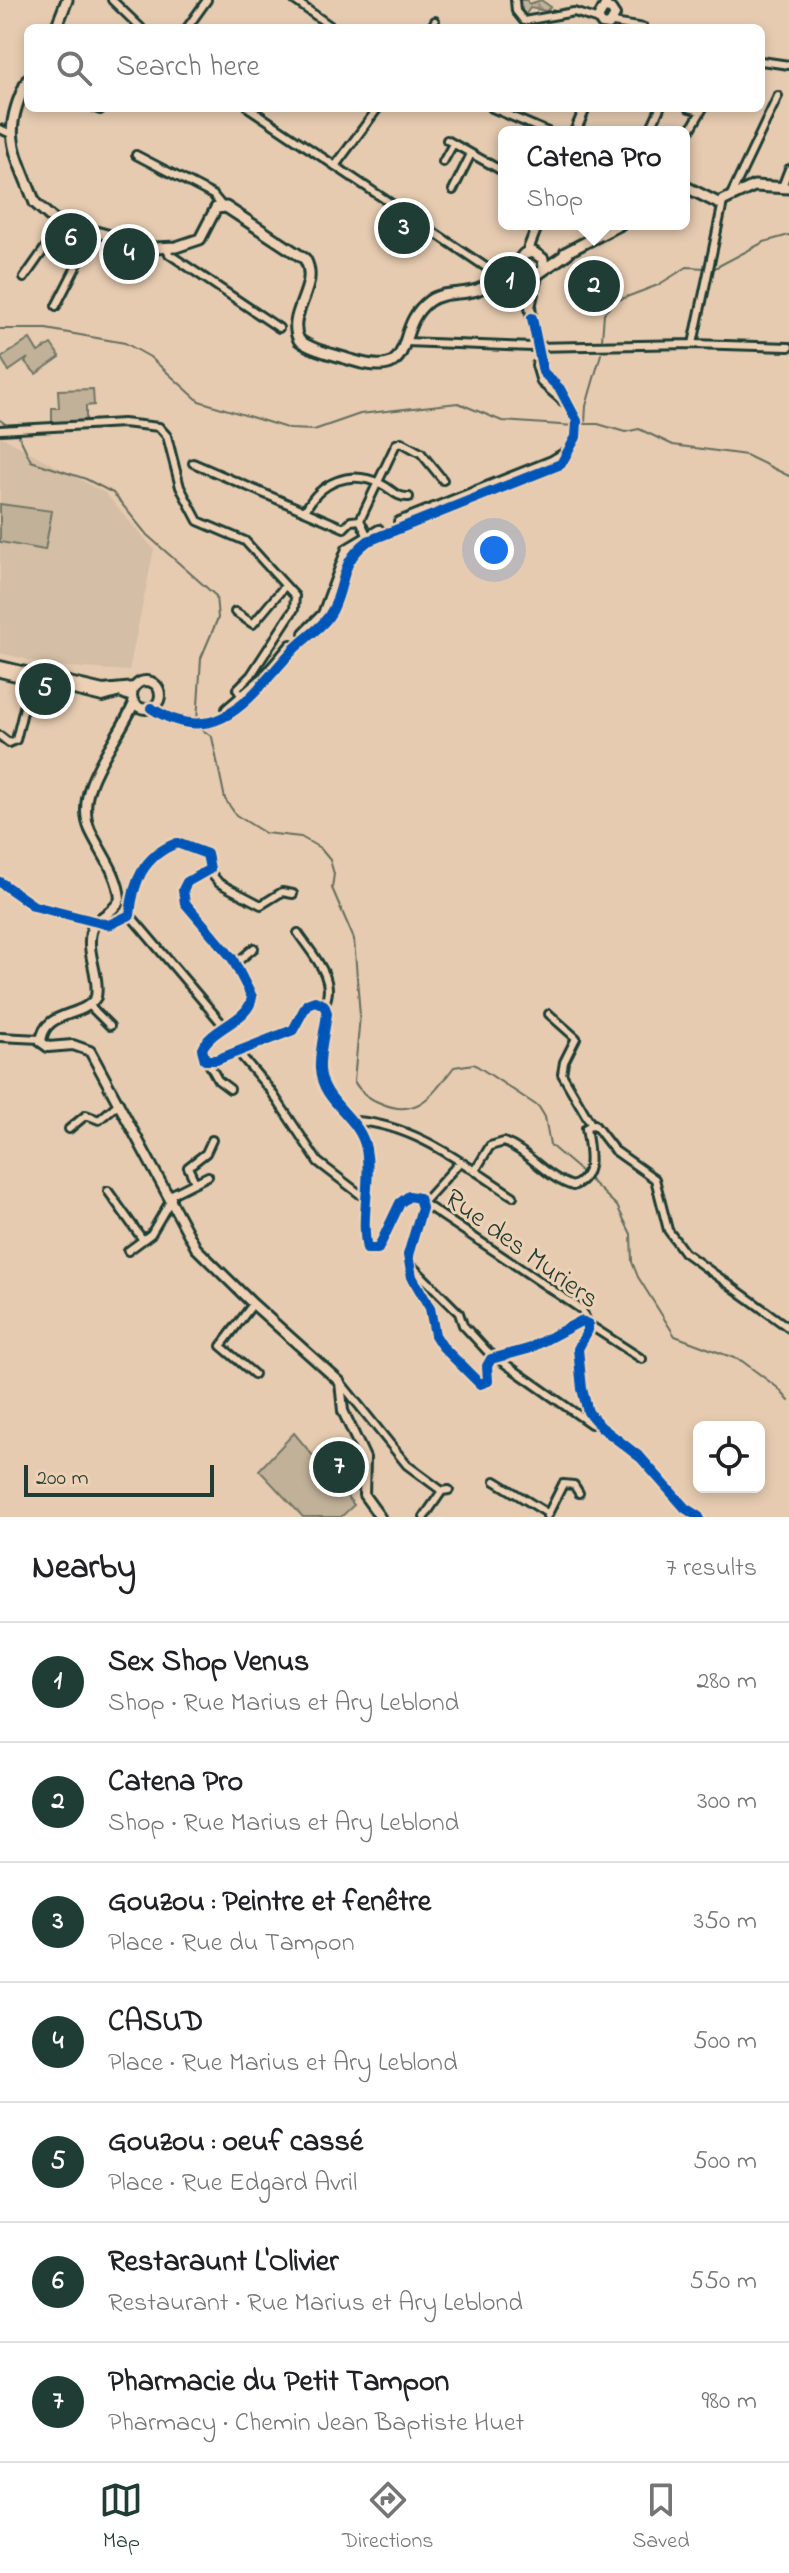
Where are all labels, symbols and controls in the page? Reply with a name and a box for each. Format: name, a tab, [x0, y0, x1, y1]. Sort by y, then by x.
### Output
search box	[24, 24, 765, 112]
icon: search	[52, 46, 96, 90]
text: Search here	[116, 46, 260, 90]
popup	[498, 126, 690, 230]
text: Catena Pro	[526, 137, 662, 181]
text: Shop	[526, 181, 583, 219]
pin: 3	[378, 198, 430, 258]
pin: 6	[45, 209, 97, 269]
pin: 4	[103, 224, 155, 284]
pin: 1	[484, 252, 536, 312]
pin: 2	[568, 256, 620, 316]
your location	[474, 530, 514, 570]
pin: 5	[19, 659, 71, 719]
street label: Rue des Muriers	[435, 1180, 607, 1320]
map controls	[693, 1421, 765, 1493]
button: locate	[693, 1421, 765, 1493]
pin: 7	[313, 1437, 365, 1497]
scale bar	[24, 1461, 214, 1497]
text: 200 m	[36, 1463, 89, 1495]
text: Nearby	[32, 1544, 136, 1594]
text: 7 results	[666, 1550, 757, 1588]
text: Sex Shop Venus	[108, 1641, 309, 1685]
text: 1	[54, 1663, 62, 1701]
text: 280 m	[696, 1663, 757, 1701]
text: Shop · Rue Marius et Ary Leblond	[108, 1685, 459, 1723]
text: Catena Pro	[108, 1761, 243, 1805]
text: 2	[52, 1783, 64, 1821]
text: 300 m	[697, 1783, 757, 1821]
text: Shop · Rue Marius et Ary Leblond	[108, 1805, 459, 1843]
text: Gouzou : Peintre et fenêtre	[108, 1881, 431, 1925]
text: 3	[53, 1903, 63, 1941]
text: 350 m	[693, 1903, 757, 1941]
text: Place · Rue du Tampon	[108, 1925, 354, 1963]
text: CASUD	[108, 2001, 203, 2045]
text: 4	[53, 2023, 63, 2061]
text: 500 m	[693, 2023, 757, 2061]
text: Place · Rue Marius et Ary Leblond	[108, 2045, 458, 2083]
text: Gouzou : oeuf cassé	[108, 2121, 363, 2165]
text: 5	[51, 2143, 65, 2181]
text: 500 m	[693, 2143, 757, 2181]
text: Place · Rue Edgard Avril	[108, 2165, 357, 2203]
text: Restaraunt L'Olivier	[108, 2241, 339, 2285]
text: 6	[52, 2263, 64, 2301]
text: 550 m	[689, 2263, 757, 2301]
text: Restaurant · Rue Marius et Ary Leblond	[108, 2285, 523, 2323]
text: Pharmacie du Petit Tampon	[108, 2361, 449, 2405]
text: 7	[53, 2383, 63, 2421]
text: 980 m	[702, 2383, 757, 2421]
text: Pharmacy · Chemin Jean Baptiste Huet	[108, 2405, 524, 2443]
tab: Map	[99, 2478, 143, 2558]
tab: Directions	[342, 2478, 433, 2558]
tab: Saved	[632, 2478, 690, 2558]

